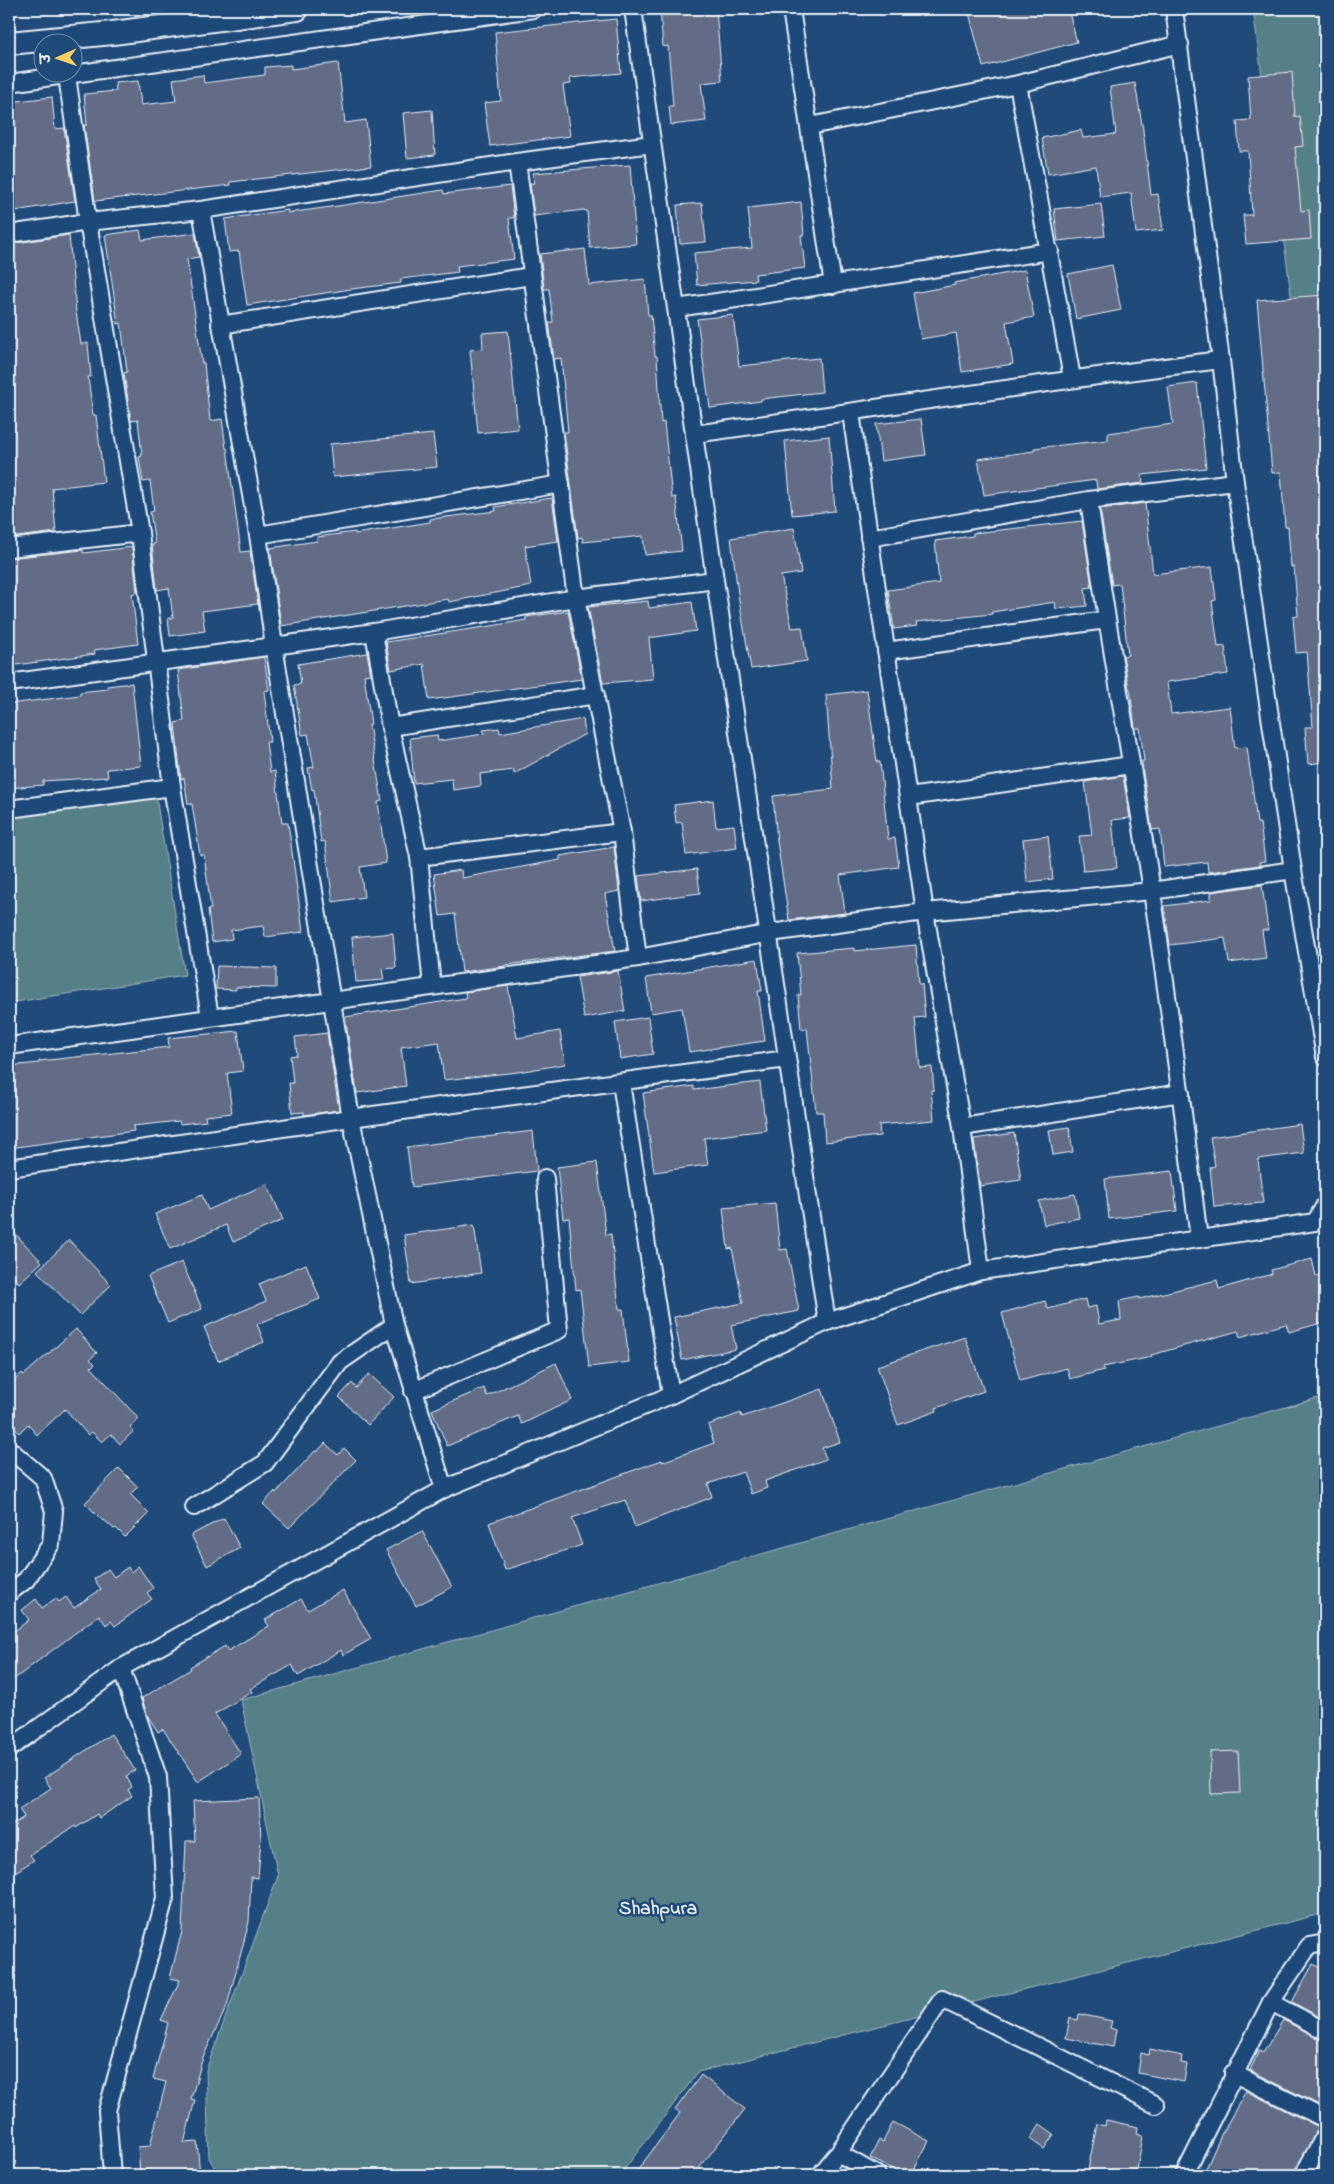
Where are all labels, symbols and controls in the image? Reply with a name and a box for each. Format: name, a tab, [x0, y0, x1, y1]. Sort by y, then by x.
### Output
north arrow	[32, 32, 82, 82]
text: उ	[36, 52, 57, 65]
district label: Shahpura	[619, 1896, 697, 1923]

